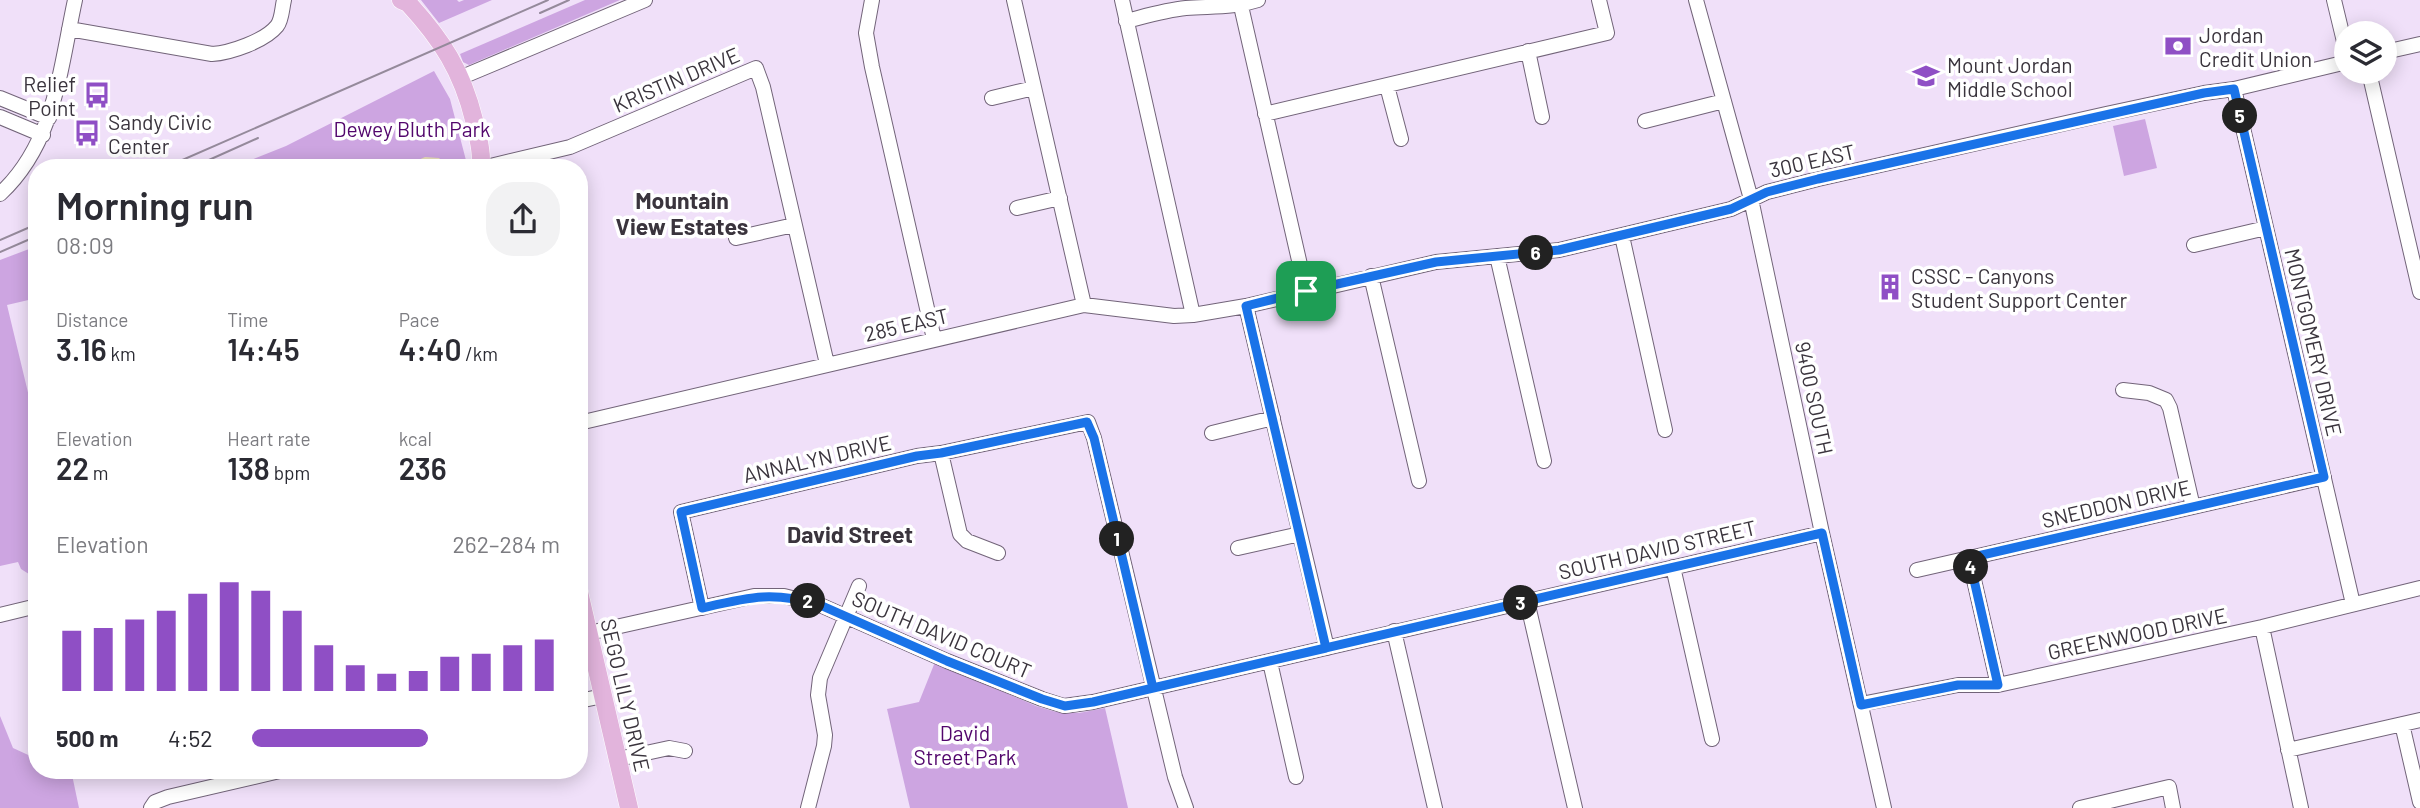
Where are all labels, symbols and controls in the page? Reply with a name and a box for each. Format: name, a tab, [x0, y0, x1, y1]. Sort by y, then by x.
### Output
map controls	[2334, 21, 2397, 84]
button: layers	[2334, 21, 2397, 84]
place label: Jordan Credit Union	[2199, 22, 2312, 71]
bank icon: Jordan Credit Union	[2163, 31, 2193, 61]
street label: KRISTIN DRIVE	[609, 41, 743, 117]
place label: Mount Jordan Middle School	[1947, 52, 2073, 101]
school or university icon: Mount Jordan Middle School	[1911, 61, 1941, 91]
place label: Relief Point	[23, 71, 76, 120]
bus stop icon: Relief Point	[82, 80, 112, 110]
pin: 5	[2222, 99, 2258, 134]
text: 5	[2234, 104, 2245, 127]
place label: Sandy Civic Center	[108, 109, 212, 158]
park label: Dewey Bluth Park	[333, 116, 491, 141]
bus stop icon: Sandy Civic Center	[72, 118, 102, 148]
street label: 300 EAST	[1767, 138, 1857, 182]
text: Morning run	[56, 182, 254, 228]
button: share	[486, 182, 560, 256]
district label: Mountain View Estates	[616, 186, 748, 240]
text: 08:09	[56, 231, 114, 259]
pin: 6	[1518, 236, 1554, 270]
text: 6	[1530, 241, 1541, 264]
street label: MONTGOMERY DRIVE	[2280, 246, 2348, 438]
pin	[1276, 261, 1336, 321]
place label: CSSC - Canyons Student Support Center	[1911, 263, 2128, 312]
icon: arrive	[1287, 272, 1325, 310]
building icon: CSSC - Canyons Student Support Center	[1875, 272, 1905, 302]
street label: 285 EAST	[861, 302, 951, 346]
text: Distance	[56, 308, 128, 331]
text: Time	[227, 308, 268, 331]
text: Pace	[399, 308, 440, 331]
text: 3.16	[56, 331, 107, 367]
text: 14:45	[227, 331, 300, 367]
text: 4:40	[399, 331, 461, 367]
street label: 9400 SOUTH	[1791, 339, 1839, 457]
text: km	[107, 342, 136, 365]
text: /km	[461, 342, 498, 365]
text: Elevation	[56, 427, 133, 450]
text: Heart rate	[227, 427, 311, 450]
text: kcal	[399, 427, 432, 450]
street label: ANNALYN DRIVE	[741, 429, 893, 487]
text: 22	[56, 450, 89, 486]
text: 138	[227, 450, 270, 486]
text: 236	[399, 450, 447, 486]
text: m	[89, 461, 109, 484]
text: bpm	[270, 461, 310, 484]
street label: SNEDDON DRIVE	[2039, 474, 2193, 532]
street label: SOUTH DAVID STREET	[1556, 514, 1758, 584]
district label: David Street	[787, 520, 913, 548]
pin: 1	[1100, 522, 1134, 556]
text: 1	[1113, 527, 1120, 550]
text: Elevation	[56, 530, 149, 558]
text: 262–284 m	[453, 530, 560, 558]
pin: 4	[1954, 550, 1988, 584]
text: 4	[1965, 555, 1976, 578]
pin: 2	[790, 584, 826, 618]
street label: SOUTH DAVID COURT	[849, 585, 1035, 683]
pin: 3	[1504, 586, 1538, 620]
text: 2	[802, 589, 813, 612]
text: 3	[1515, 591, 1526, 614]
street label: GREENWOOD DRIVE	[2045, 602, 2229, 664]
street label: SEGO LILY DRIVE	[596, 616, 656, 774]
park label: David Street Park	[914, 720, 1016, 769]
text: 500 m	[56, 724, 118, 752]
text: 4:52	[168, 724, 213, 752]

